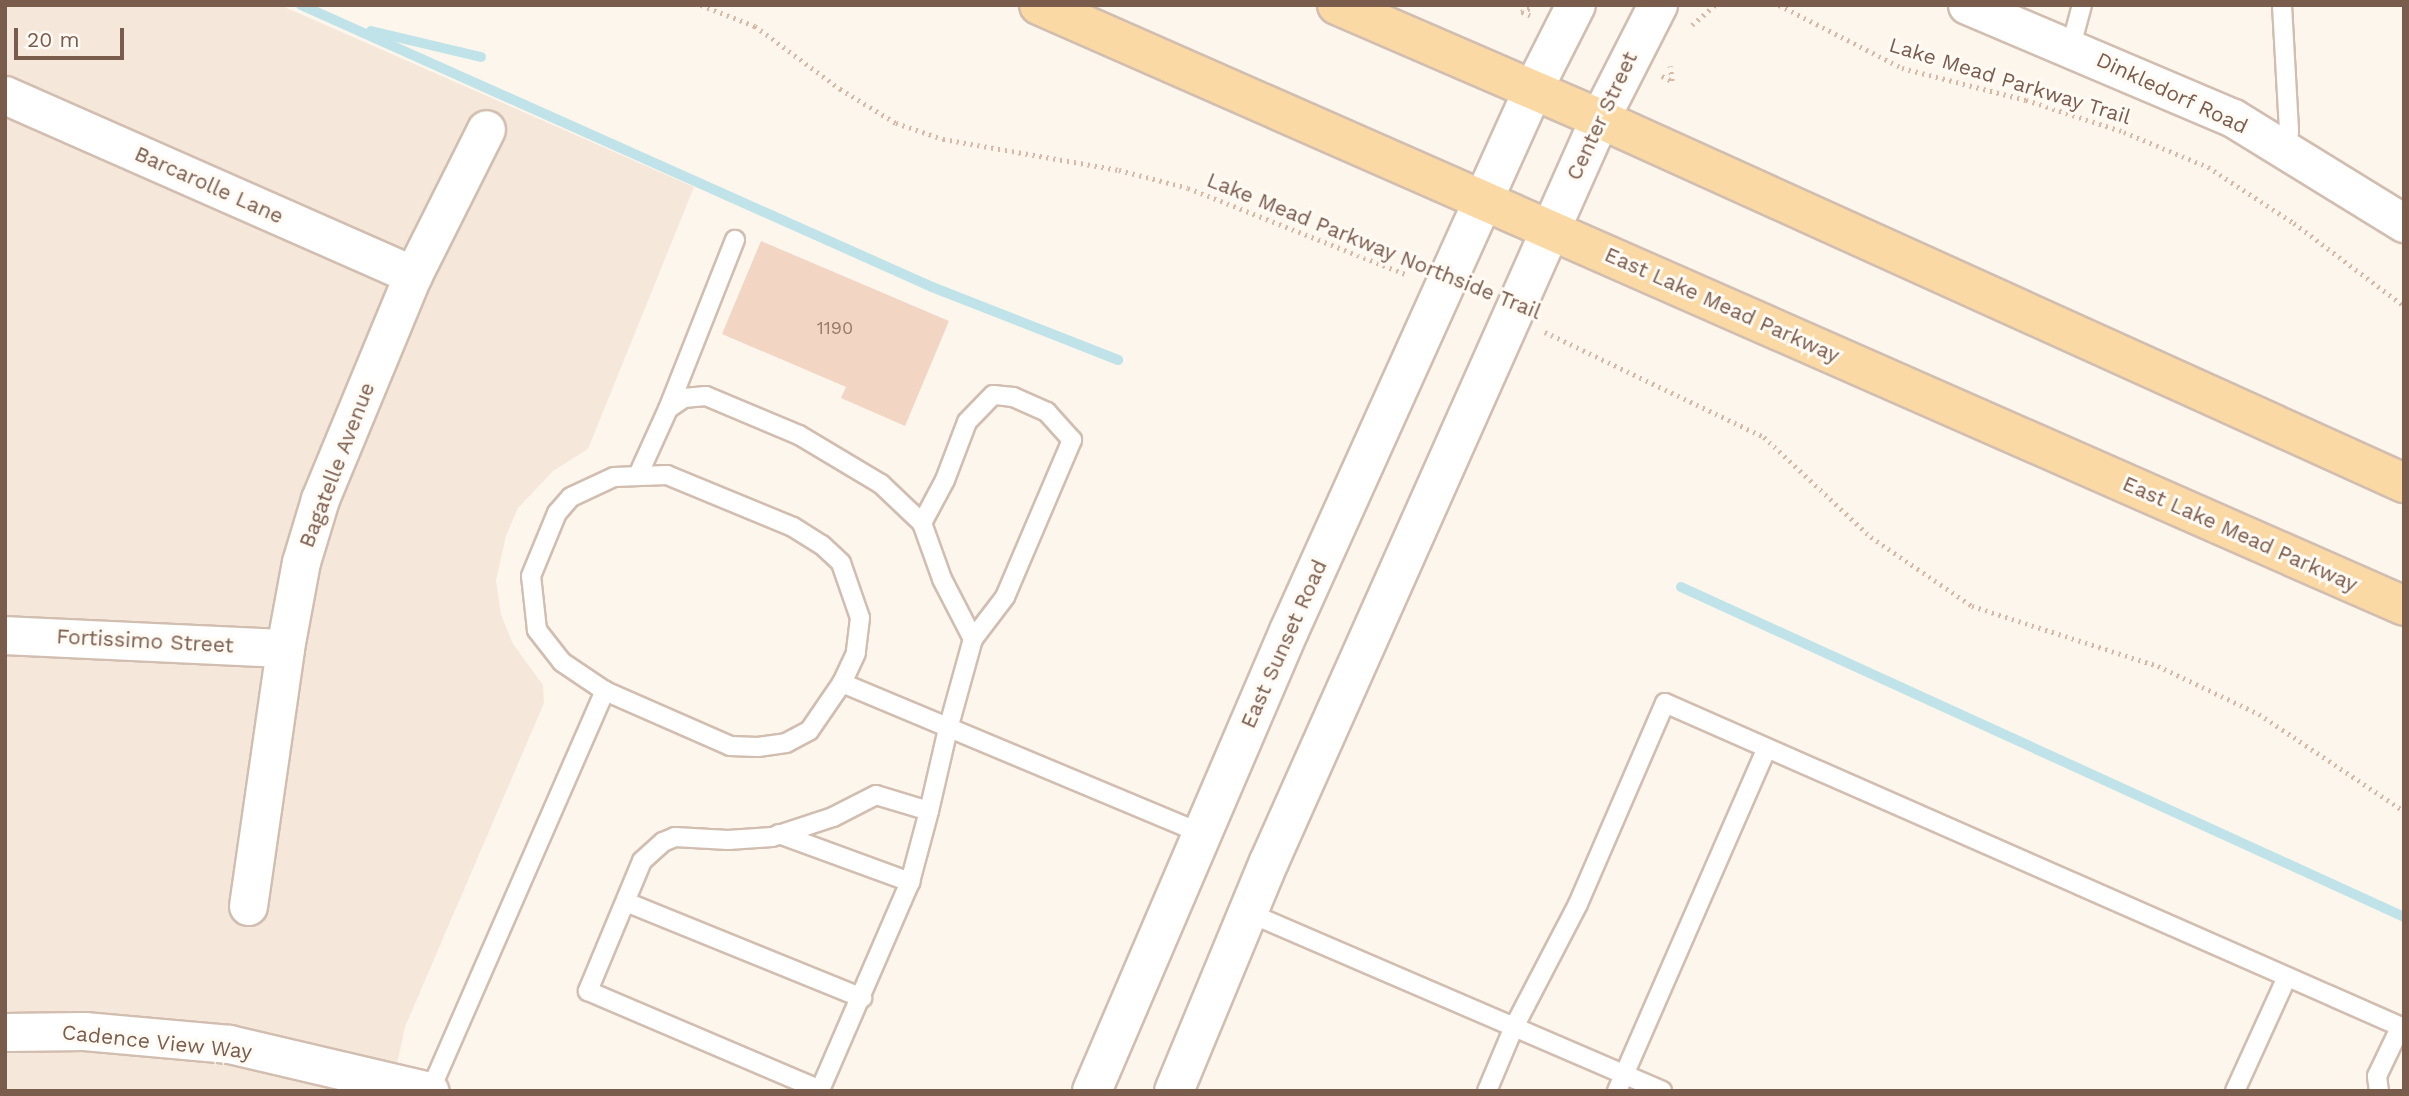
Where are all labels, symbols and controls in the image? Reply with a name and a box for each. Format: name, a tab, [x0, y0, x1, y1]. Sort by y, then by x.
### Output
scale bar	[18, 14, 128, 58]
text: 20 m	[27, 27, 79, 52]
street label: Lake Mead Parkway Trail	[1886, 32, 2134, 130]
street label: Dinkledorf Road	[2092, 47, 2252, 139]
street label: Center Street	[1561, 48, 1643, 184]
street label: Barcarolle Lane	[131, 141, 287, 229]
street label: Lake Mead Parkway Northside Trail	[1203, 167, 1545, 325]
street label: East Lake Mead Parkway	[1601, 242, 1843, 368]
house number: 1190	[817, 317, 853, 339]
street label: Bagatelle Avenue	[294, 379, 380, 551]
street label: East Lake Mead Parkway	[2119, 471, 2361, 597]
street label: East Sunset Road	[1236, 556, 1332, 732]
street label: Fortissimo Street	[56, 624, 234, 658]
street label: Cadence View Way	[60, 1019, 254, 1065]

